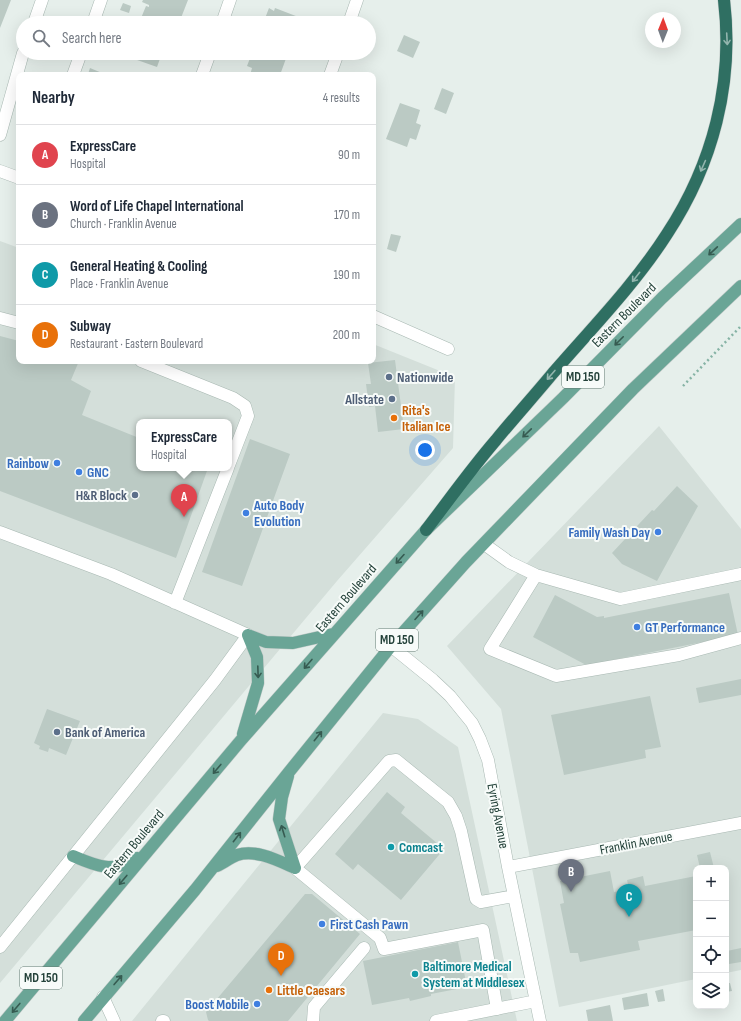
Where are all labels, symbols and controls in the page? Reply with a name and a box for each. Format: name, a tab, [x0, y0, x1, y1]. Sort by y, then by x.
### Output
north arrow	[645, 12, 681, 48]
search box	[16, 16, 376, 60]
icon: search	[30, 27, 52, 49]
text: Search here	[62, 29, 122, 48]
one-way arrow	[723, 32, 731, 45]
text: Nearby	[32, 88, 75, 108]
text: 4 results	[323, 90, 360, 106]
text: ExpressCare	[70, 137, 136, 156]
text: A	[42, 147, 48, 163]
text: 90 m	[338, 147, 360, 163]
text: Hospital	[70, 156, 106, 172]
one-way arrow	[699, 159, 706, 171]
text: Word of Life Chapel International	[70, 197, 244, 216]
text: B	[42, 207, 48, 223]
text: 170 m	[334, 207, 360, 223]
text: Church · Franklin Avenue	[70, 216, 177, 232]
one-way arrow	[708, 246, 718, 255]
text: General Heating & Cooling	[70, 257, 207, 276]
text: C	[42, 267, 48, 283]
text: 190 m	[333, 267, 360, 283]
one-way arrow	[632, 271, 640, 282]
text: Place · Franklin Avenue	[70, 276, 169, 292]
street label: Eastern Boulevard	[588, 279, 660, 351]
text: Subway	[70, 317, 111, 336]
text: D	[42, 327, 48, 343]
text: 200 m	[333, 327, 360, 343]
text: Restaurant · Eastern Boulevard	[70, 336, 203, 352]
one-way arrow	[614, 336, 624, 346]
road number: MD 150	[562, 366, 604, 388]
place label: Nationwide	[397, 369, 453, 386]
one-way arrow	[547, 370, 556, 381]
marker: Nationwide	[384, 372, 394, 382]
place label: Allstate	[344, 391, 384, 408]
marker: Allstate	[387, 394, 397, 404]
place label: Rita's Italian Ice	[402, 402, 450, 435]
marker: Rita's Italian Ice	[389, 413, 399, 423]
popup	[136, 419, 232, 471]
text: ExpressCare	[151, 428, 217, 447]
one-way arrow	[522, 428, 532, 437]
your location	[415, 440, 435, 460]
text: Hospital	[151, 447, 187, 463]
place label: Rainbow	[7, 455, 50, 472]
marker: Rainbow	[52, 458, 62, 468]
place label: GNC	[87, 464, 109, 481]
marker: GNC	[74, 467, 84, 477]
pin: A	[171, 484, 197, 517]
place label: H&R Block	[76, 487, 127, 504]
marker: H&R Block	[130, 490, 140, 500]
place label: Auto Body Evolution	[253, 497, 304, 530]
marker: Auto Body Evolution	[241, 508, 251, 518]
place label: Family Wash Day	[568, 524, 650, 541]
marker: Family Wash Day	[653, 527, 663, 537]
one-way arrow	[395, 554, 404, 564]
street label: Eastern Boulevard	[312, 561, 380, 635]
one-way arrow	[415, 610, 424, 620]
place label: GT Performance	[645, 619, 725, 636]
marker: GT Performance	[632, 622, 642, 632]
road number: MD 150	[376, 629, 418, 651]
one-way arrow	[303, 658, 312, 669]
one-way arrow	[254, 665, 261, 678]
place label: Bank of America	[65, 724, 145, 741]
marker: Bank of America	[52, 727, 62, 737]
one-way arrow	[313, 731, 322, 741]
one-way arrow	[212, 763, 221, 774]
street label: Eyring Avenue	[483, 782, 513, 850]
street label: Eastern Boulevard	[100, 806, 168, 882]
one-way arrow	[279, 824, 286, 837]
street label: Franklin Avenue	[598, 828, 674, 858]
one-way arrow	[232, 832, 241, 843]
place label: Comcast	[399, 839, 443, 856]
marker: Comcast	[386, 842, 396, 852]
pin: B	[558, 859, 584, 892]
map controls	[693, 865, 729, 1009]
button: +	[693, 865, 729, 901]
one-way arrow	[118, 875, 127, 886]
pin: C	[616, 884, 642, 917]
button: −	[693, 901, 729, 937]
place label: First Cash Pawn	[330, 916, 408, 933]
marker: First Cash Pawn	[317, 919, 327, 929]
button: locate	[693, 937, 729, 973]
pin: D	[268, 943, 294, 976]
place label: Baltimore Medical System at Middlesex	[423, 958, 525, 991]
road number: MD 150	[20, 967, 62, 989]
marker: Baltimore Medical System at Middlesex	[410, 969, 420, 979]
button: layers	[693, 973, 729, 1009]
one-way arrow	[113, 975, 122, 986]
place label: Little Caesars	[277, 982, 345, 999]
marker: Little Caesars	[264, 985, 274, 995]
place label: Boost Mobile	[185, 996, 249, 1013]
marker: Boost Mobile	[252, 999, 262, 1009]
one-way arrow	[12, 1002, 21, 1013]

